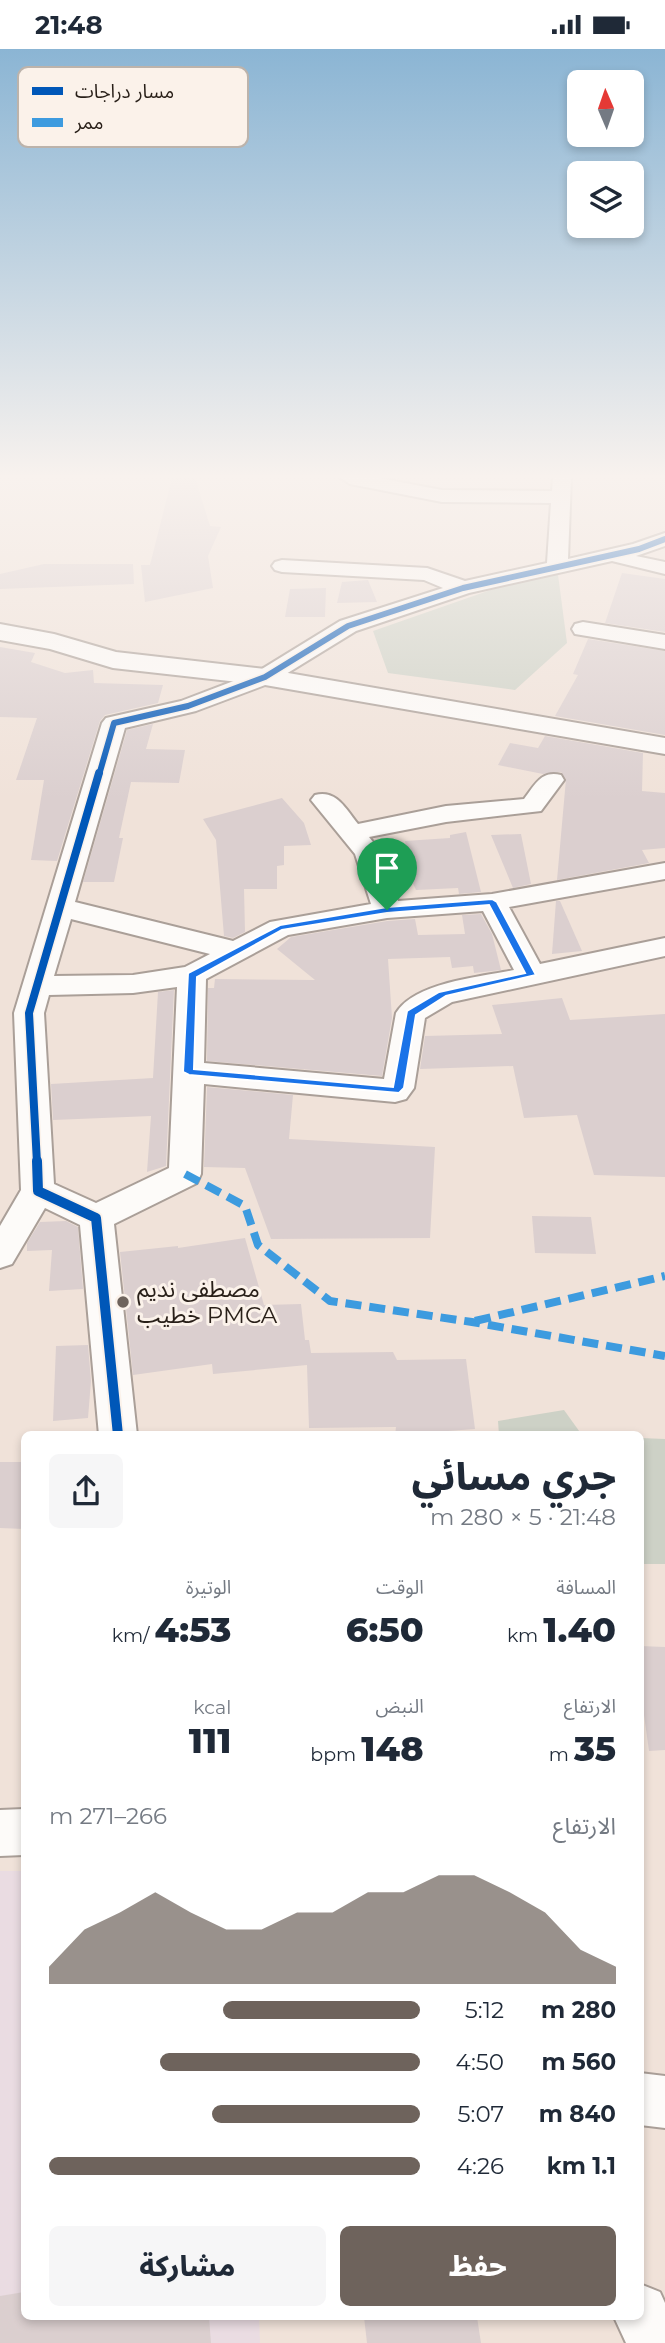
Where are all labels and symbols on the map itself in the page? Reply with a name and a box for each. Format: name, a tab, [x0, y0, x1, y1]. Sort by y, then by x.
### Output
legend	[18, 67, 248, 147]
north arrow	[567, 70, 644, 147]
text: مسار دراجات	[75, 80, 174, 103]
text: ممر	[74, 111, 103, 134]
pin	[357, 838, 417, 910]
place label: مصطفى نديم خطيب PMCA	[137, 1275, 278, 1329]
marker: مصطفى نديم خطيب PMCA	[115, 1294, 131, 1310]

